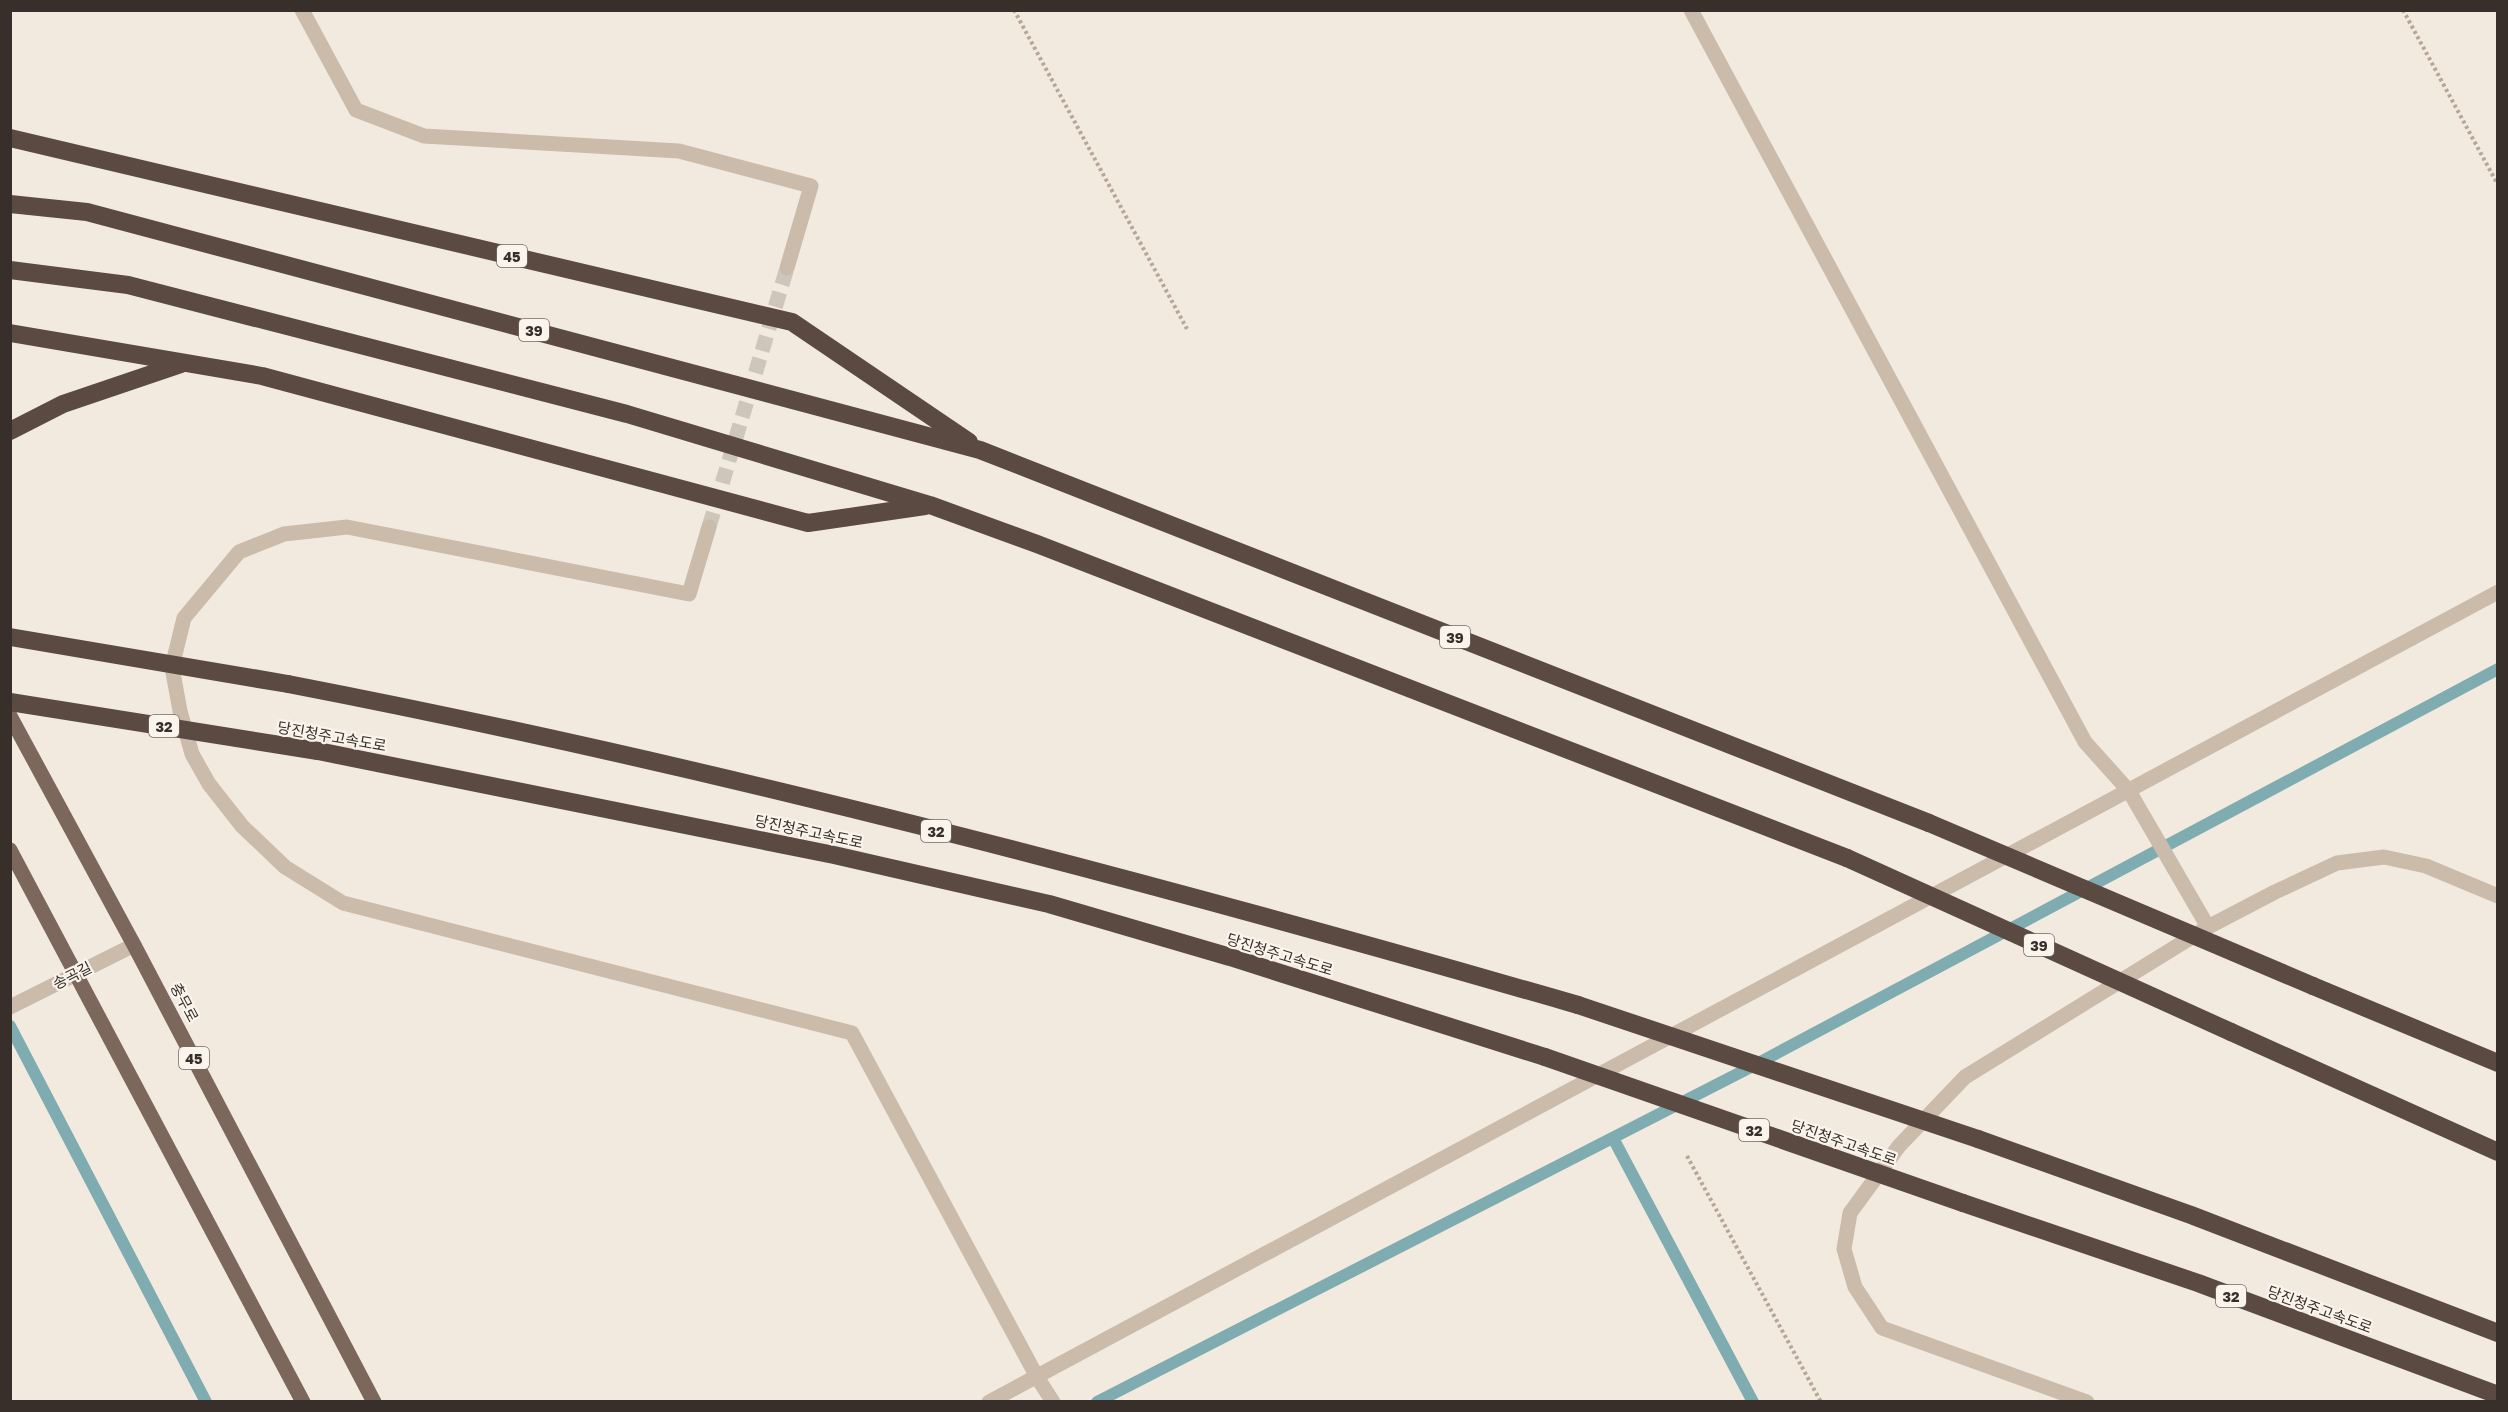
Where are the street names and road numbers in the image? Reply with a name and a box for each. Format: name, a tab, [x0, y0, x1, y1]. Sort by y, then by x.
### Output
road number: 45	[497, 245, 527, 267]
road number: 39	[519, 319, 549, 341]
road number: 39	[1440, 626, 1470, 648]
road number: 32	[149, 715, 179, 737]
street label: 당진청주고속도로	[276, 718, 388, 754]
street label: 당진청주고속도로	[753, 811, 865, 851]
road number: 32	[921, 820, 951, 842]
street label: 당진청주고속도로	[1225, 929, 1335, 979]
road number: 39	[2024, 934, 2054, 956]
street label: 송곡길	[49, 958, 95, 992]
street label: 충무로	[167, 979, 203, 1025]
road number: 45	[179, 1047, 209, 1069]
street label: 당진청주고속도로	[1789, 1116, 1899, 1168]
road number: 32	[1739, 1119, 1769, 1141]
street label: 당진청주고속도로	[2265, 1282, 2375, 1336]
road number: 32	[2216, 1285, 2246, 1307]

